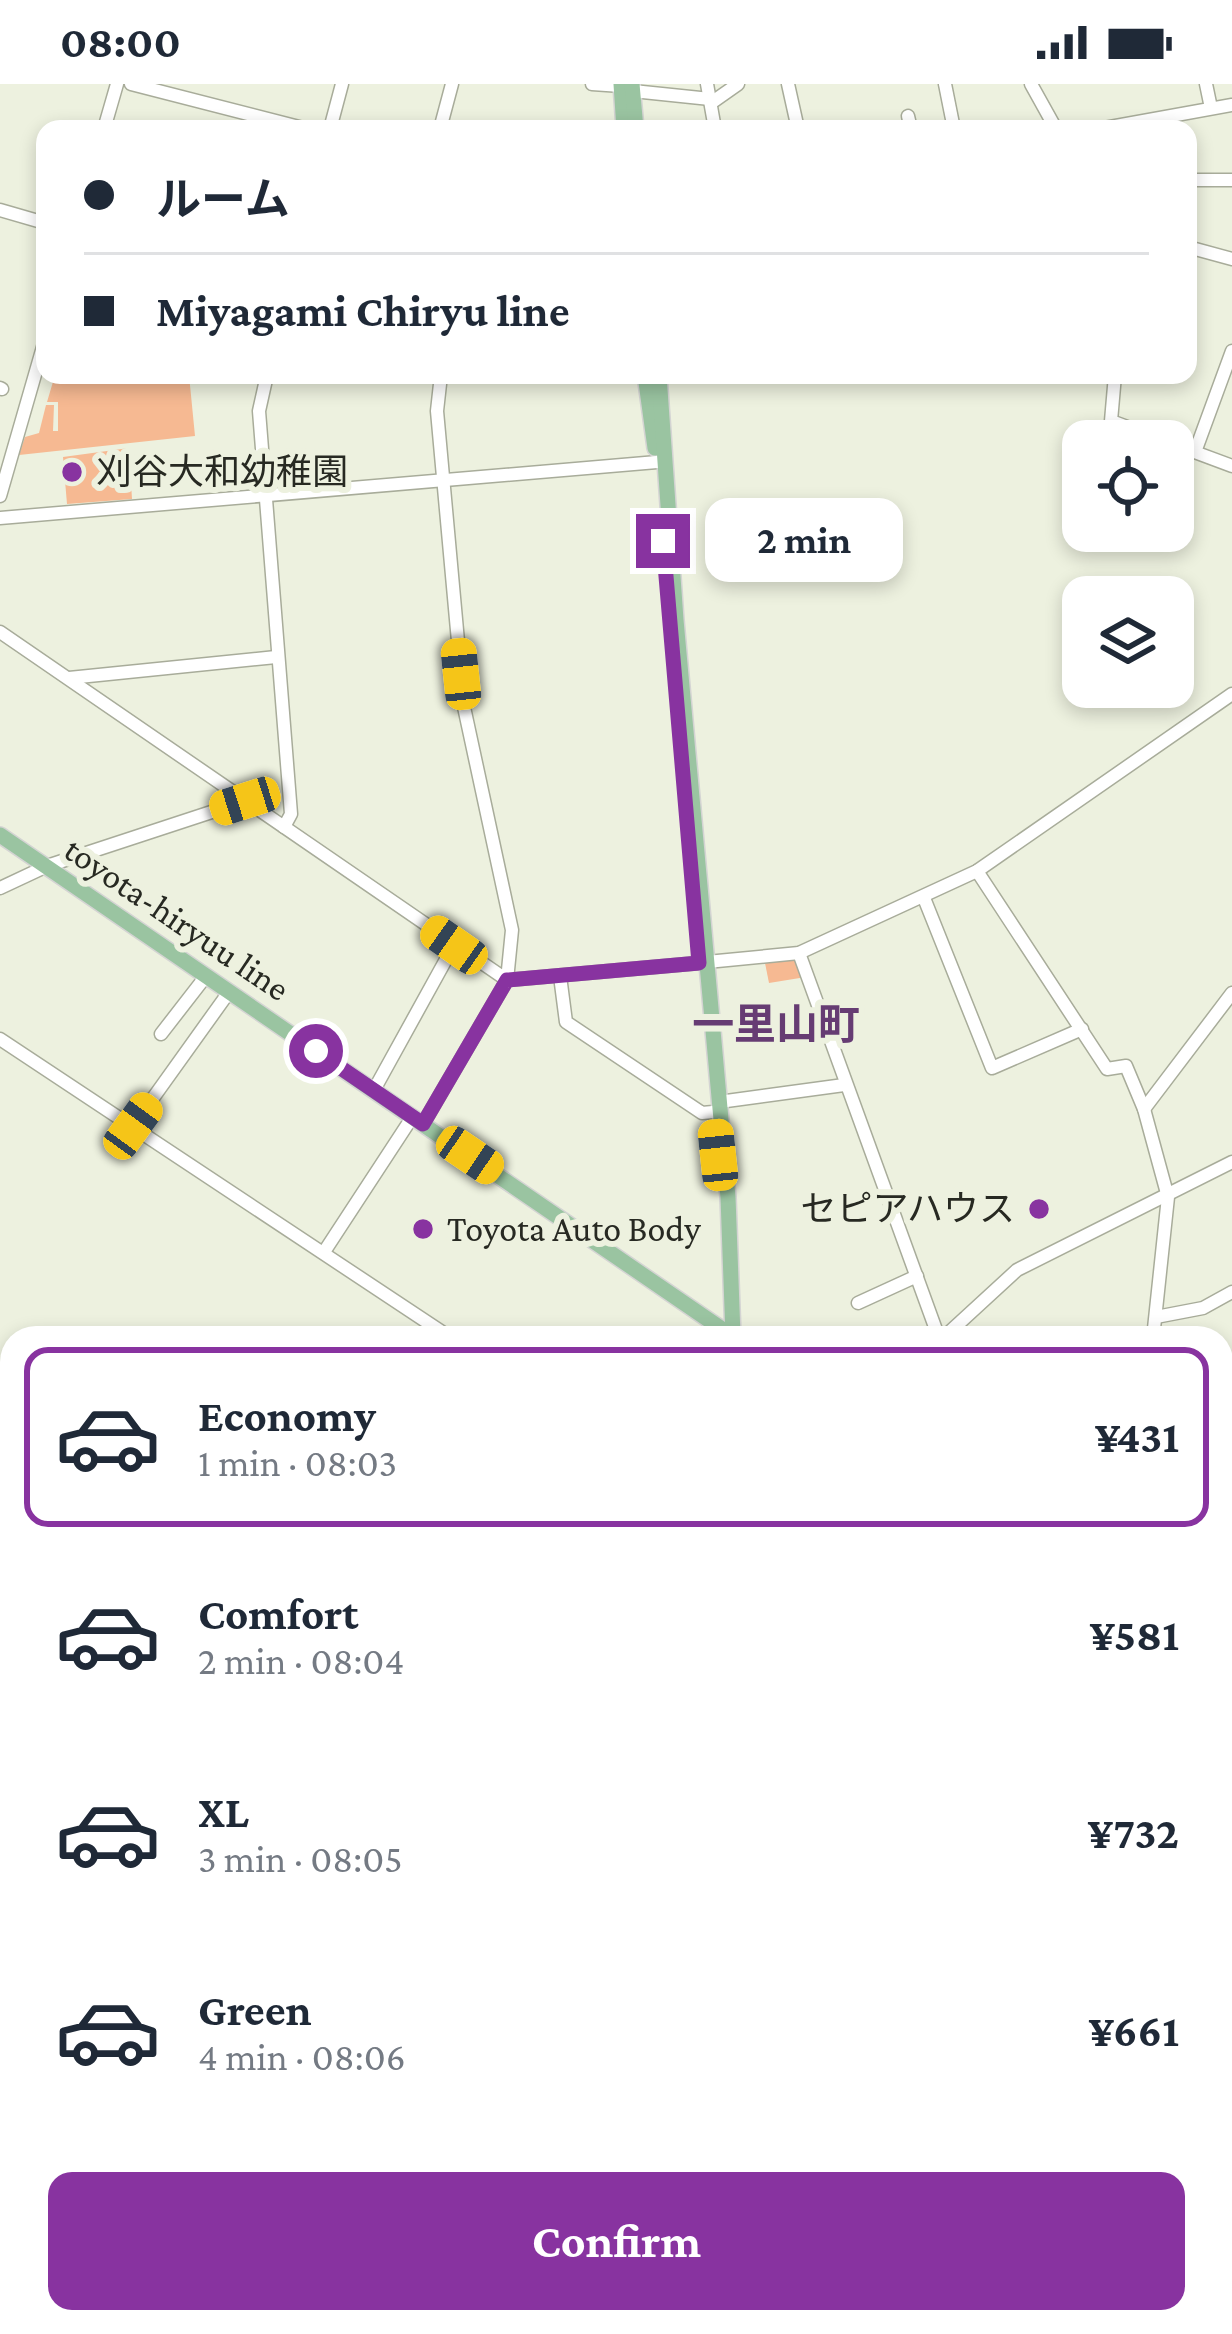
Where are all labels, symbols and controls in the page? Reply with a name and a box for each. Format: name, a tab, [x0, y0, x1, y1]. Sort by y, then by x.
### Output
text: 08:00	[60, 17, 181, 67]
text: ルーム	[156, 175, 290, 225]
text: Miyagami Chiryu line	[156, 286, 570, 336]
map controls	[1062, 420, 1194, 708]
button: locate	[1062, 420, 1194, 552]
place label: 刈谷大和幼稚園	[96, 452, 348, 492]
marker: 刈谷大和幼稚園	[59, 459, 85, 485]
callout: 2 min	[705, 499, 903, 583]
route end	[636, 514, 690, 568]
text: 2 min	[757, 518, 851, 561]
button: layers	[1062, 576, 1194, 708]
car	[439, 636, 483, 712]
car	[205, 773, 285, 829]
street label: toyota-hiryuu line	[57, 829, 297, 1009]
car	[414, 910, 494, 980]
district label: 一里山町	[692, 1001, 860, 1048]
route start	[289, 1024, 343, 1078]
car	[97, 1086, 169, 1166]
car	[696, 1117, 740, 1193]
car	[430, 1120, 510, 1190]
place label: セピアハウス	[800, 1189, 1015, 1229]
marker: セピアハウス	[1026, 1196, 1052, 1222]
place label: Toyota Auto Body	[447, 1209, 701, 1249]
marker: Toyota Auto Body	[410, 1216, 436, 1242]
icon: car	[54, 1383, 162, 1491]
text: Economy	[198, 1391, 376, 1441]
text: ¥431	[1095, 1412, 1179, 1462]
text: 1 min · 08:03	[198, 1441, 397, 1484]
icon: car	[54, 1581, 162, 1689]
text: Comfort	[198, 1589, 359, 1639]
text: ¥581	[1089, 1610, 1179, 1660]
text: 2 min · 08:04	[198, 1639, 404, 1682]
icon: car	[54, 1779, 162, 1887]
text: XL	[198, 1787, 249, 1837]
text: ¥732	[1087, 1808, 1179, 1858]
text: 3 min · 08:05	[198, 1837, 403, 1880]
icon: car	[54, 1977, 162, 2085]
text: Green	[198, 1985, 312, 2035]
text: ¥661	[1088, 2006, 1179, 2056]
text: 4 min · 08:06	[198, 2035, 406, 2078]
button: Confirm	[48, 2172, 1185, 2310]

